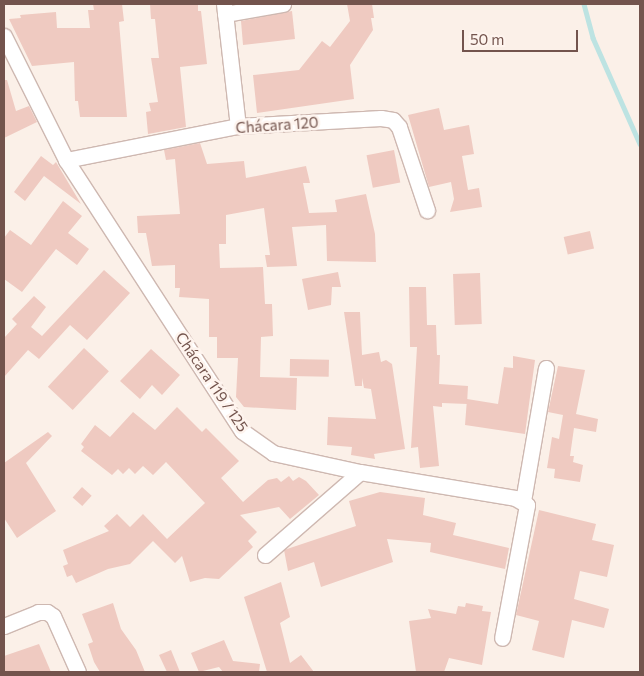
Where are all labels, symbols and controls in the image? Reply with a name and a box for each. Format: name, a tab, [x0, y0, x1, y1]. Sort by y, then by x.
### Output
scale bar	[464, 20, 580, 52]
text: 50 m	[470, 30, 504, 48]
street label: Chácara 120	[235, 113, 319, 137]
street label: Chácara 119 / 125	[172, 329, 252, 435]

